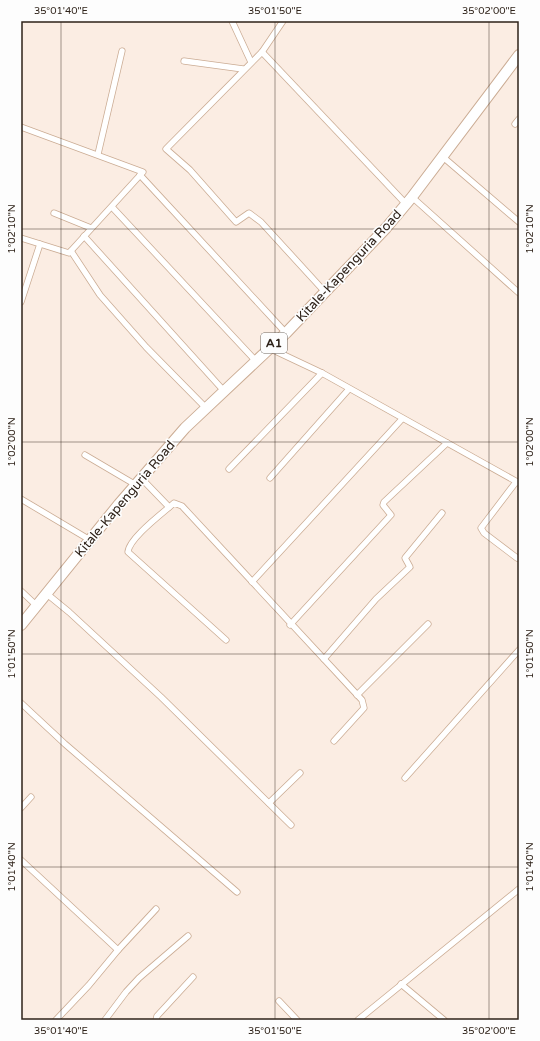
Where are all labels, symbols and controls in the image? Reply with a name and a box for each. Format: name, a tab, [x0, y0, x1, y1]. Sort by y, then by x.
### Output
text: 35°01'40"E	[34, 5, 88, 17]
text: 35°01'50"E	[248, 5, 302, 17]
text: 35°02'00"E	[462, 5, 516, 17]
text: 1°02'10"N	[6, 204, 18, 254]
text: 1°02'10"N	[524, 204, 536, 254]
street label: Kitale-Kapenguria Road	[293, 207, 405, 325]
road number: A1	[261, 333, 287, 353]
text: 1°02'00"N	[6, 417, 18, 467]
text: 1°02'00"N	[524, 417, 536, 467]
street label: Kitale-Kapenguria Road	[72, 437, 178, 561]
text: 1°01'50"N	[6, 629, 18, 679]
text: 1°01'50"N	[524, 629, 536, 679]
text: 1°01'40"N	[6, 842, 18, 892]
text: 1°01'40"N	[524, 842, 536, 892]
text: 35°01'40"E	[34, 1025, 88, 1037]
text: 35°01'50"E	[248, 1025, 302, 1037]
text: 35°02'00"E	[462, 1025, 516, 1037]

